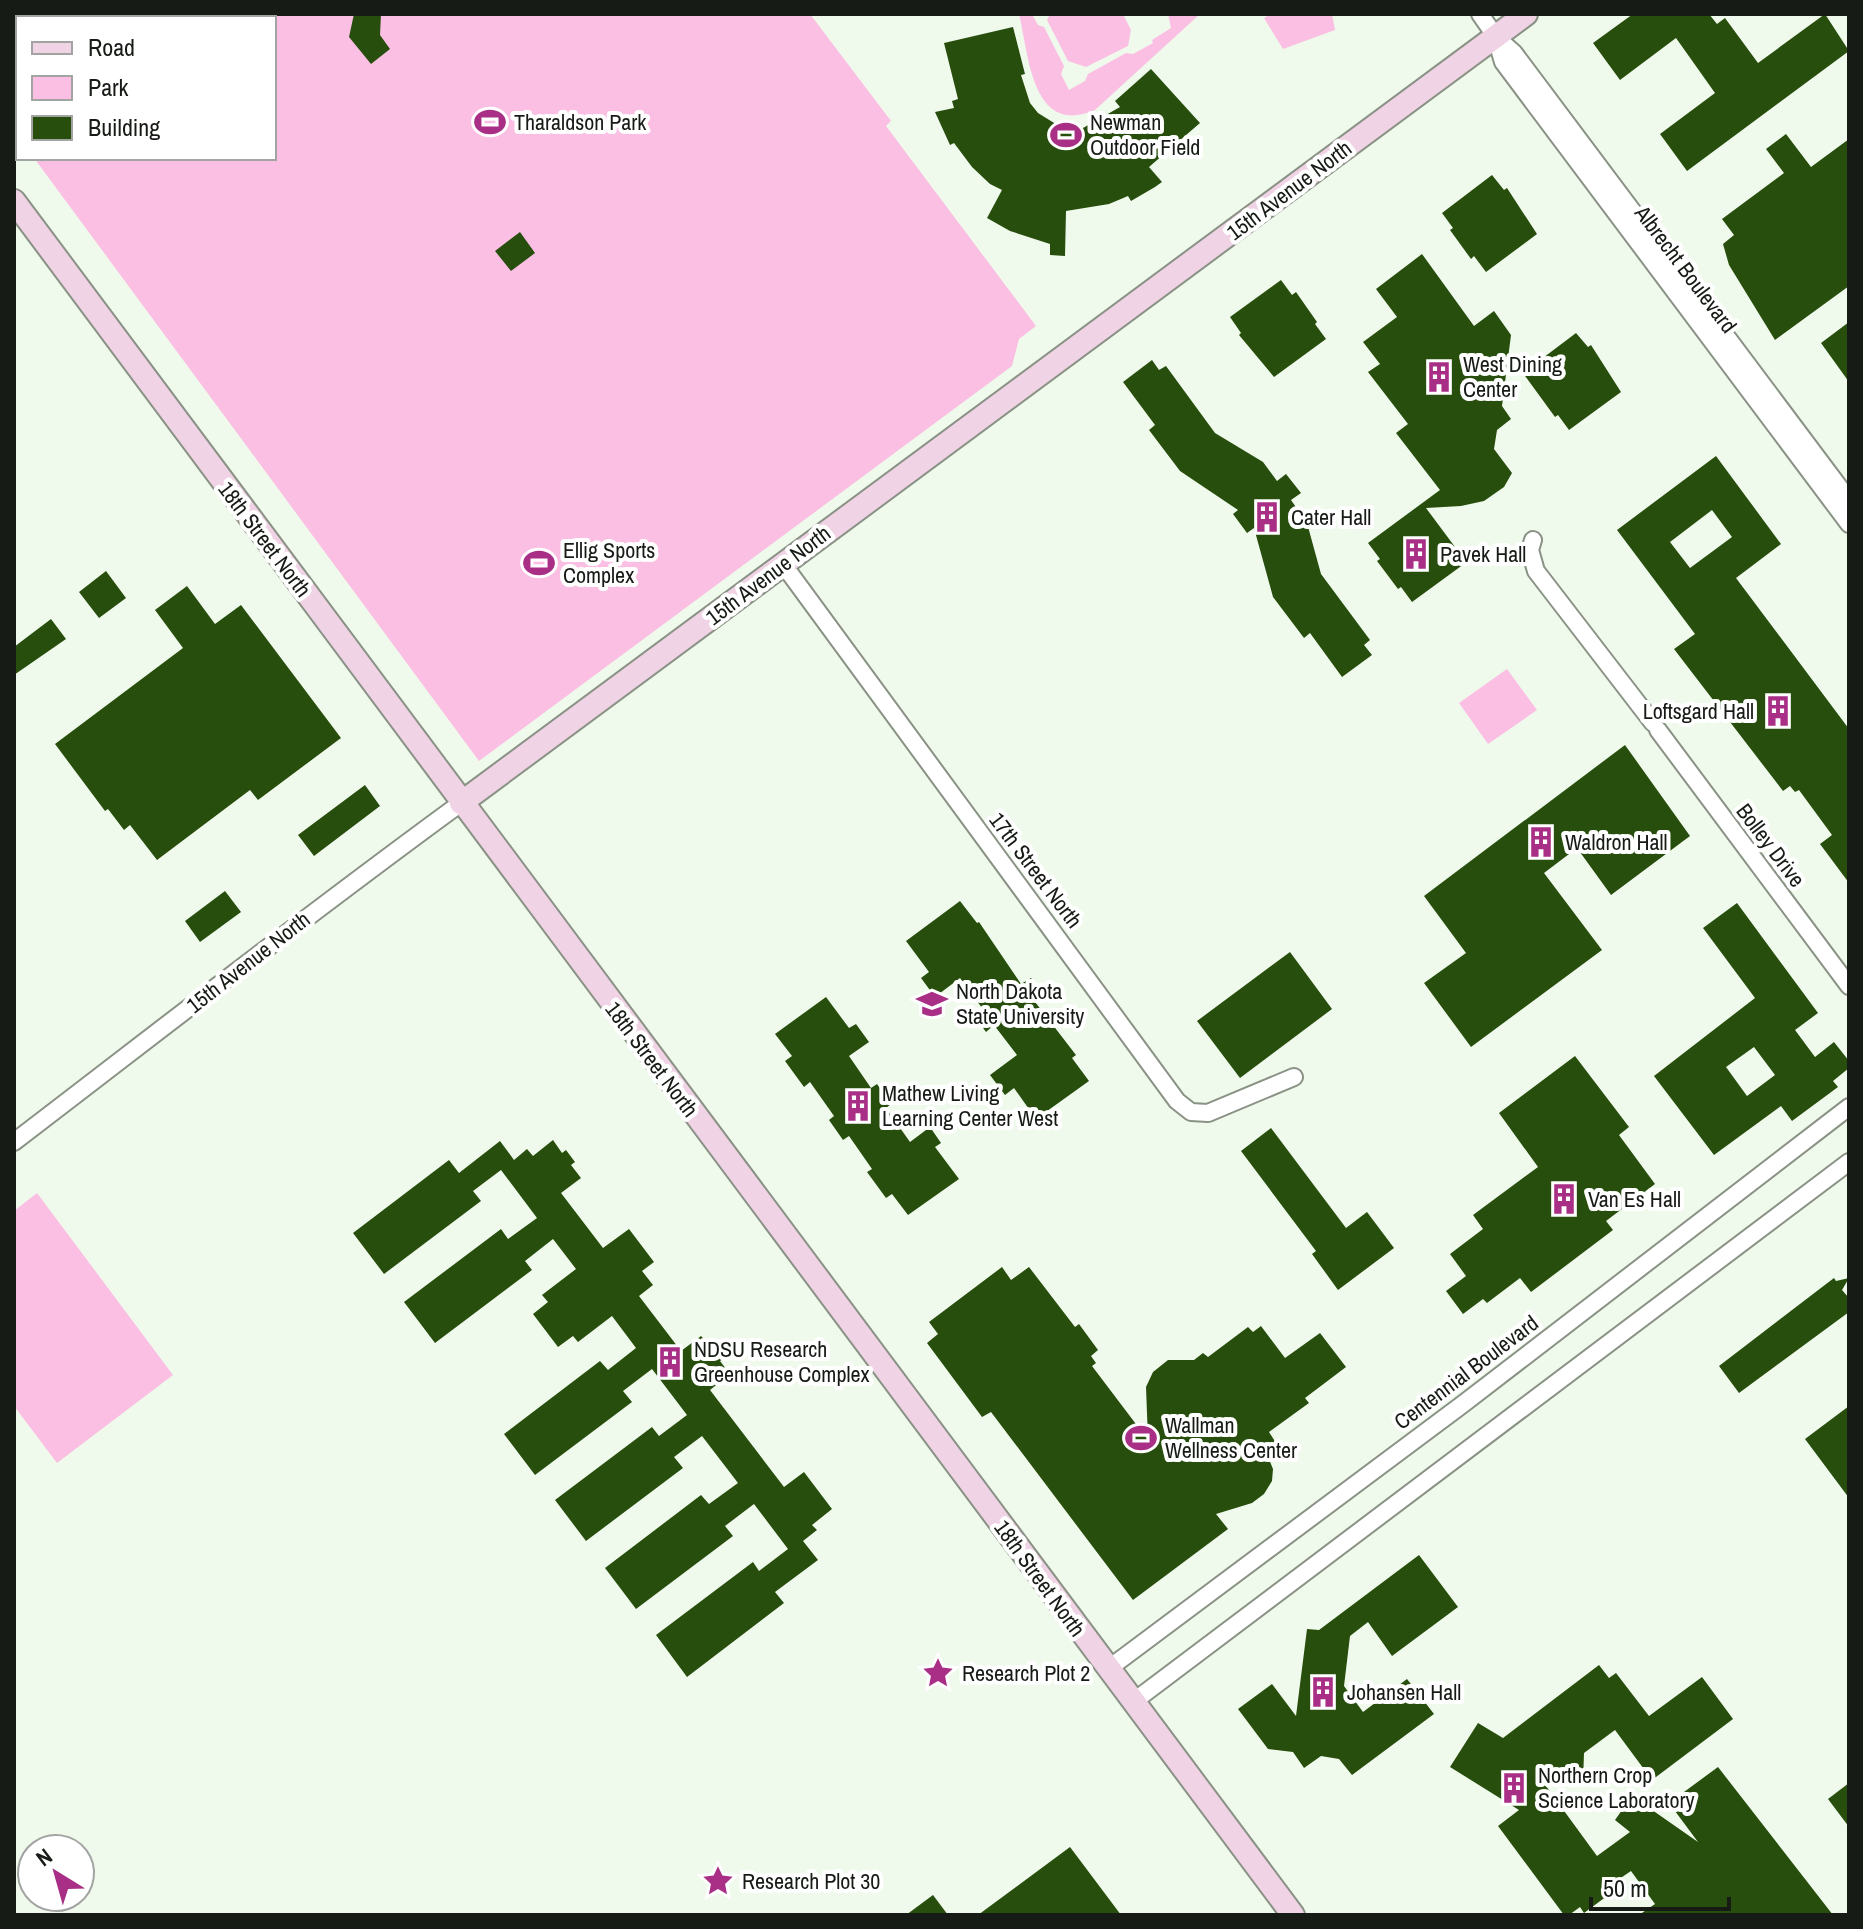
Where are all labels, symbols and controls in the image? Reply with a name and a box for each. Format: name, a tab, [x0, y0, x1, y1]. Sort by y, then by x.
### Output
legend	[16, 16, 276, 160]
text: Road	[88, 31, 135, 63]
text: Park	[88, 71, 129, 103]
sports icon: Tharaldson Park	[473, 105, 507, 139]
place label: Tharaldson Park	[514, 107, 647, 137]
place label: Newman Outdoor Field	[1090, 107, 1200, 162]
text: Building	[88, 111, 160, 143]
sports icon: Newman Outdoor Field	[1049, 118, 1083, 152]
street label: 15th Avenue North	[1220, 133, 1358, 247]
street label: Albrecht Boulevard	[1628, 198, 1744, 339]
place label: West Dining Center	[1463, 349, 1562, 404]
building icon: West Dining Center	[1422, 360, 1456, 394]
street label: 18th Street North	[212, 475, 318, 603]
building icon: Cater Hall	[1250, 500, 1284, 534]
place label: Cater Hall	[1291, 502, 1371, 532]
street label: 15th Avenue North	[699, 518, 837, 632]
place label: Ellig Sports Complex	[563, 535, 655, 590]
building icon: Pavek Hall	[1399, 537, 1433, 571]
place label: Pavek Hall	[1440, 539, 1526, 569]
sports icon: Ellig Sports Complex	[522, 546, 556, 580]
building icon: Loftsgard Hall	[1761, 694, 1795, 728]
place label: Loftsgard Hall	[1643, 696, 1754, 726]
street label: Bolley Drive	[1730, 797, 1812, 893]
street label: 17th Street North	[983, 806, 1089, 934]
building icon: Waldron Hall	[1524, 825, 1558, 859]
place label: Waldron Hall	[1565, 827, 1668, 857]
street label: 15th Avenue North	[180, 904, 316, 1020]
place label: North Dakota State University	[956, 976, 1084, 1031]
school or university icon: North Dakota State University	[915, 987, 949, 1021]
street label: 18th Street North	[599, 995, 705, 1123]
place label: Mathew Living Learning Center West	[882, 1078, 1058, 1133]
building icon: Mathew Living Learning Center West	[841, 1089, 875, 1123]
building icon: Van Es Hall	[1547, 1182, 1581, 1216]
place label: Van Es Hall	[1588, 1184, 1681, 1214]
street label: Centennial Boulevard	[1388, 1308, 1544, 1436]
place label: NDSU Research Greenhouse Complex	[694, 1334, 869, 1389]
building icon: NDSU Research Greenhouse Complex	[653, 1345, 687, 1379]
place label: Wallman Wellness Center	[1165, 1410, 1297, 1465]
sports icon: Wallman Wellness Center	[1124, 1421, 1158, 1455]
street label: 18th Street North	[987, 1514, 1093, 1642]
place icon: Research Plot 2	[921, 1656, 955, 1690]
place label: Research Plot 2	[962, 1658, 1090, 1688]
building icon: Johansen Hall	[1306, 1675, 1340, 1709]
place label: Johansen Hall	[1347, 1677, 1461, 1707]
place label: Northern Crop Science Laboratory	[1538, 1760, 1694, 1815]
building icon: Northern Crop Science Laboratory	[1497, 1771, 1531, 1805]
north arrow	[16, 1833, 96, 1913]
text: N	[30, 1841, 58, 1873]
scale bar	[1591, 1861, 1729, 1911]
place icon: Research Plot 30	[701, 1864, 735, 1898]
place label: Research Plot 30	[742, 1866, 880, 1896]
text: 50 m	[1603, 1872, 1647, 1904]

